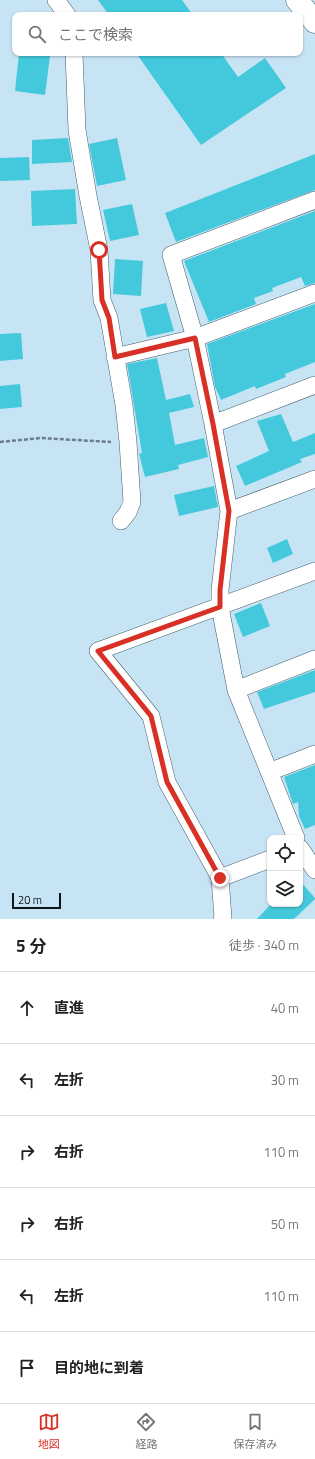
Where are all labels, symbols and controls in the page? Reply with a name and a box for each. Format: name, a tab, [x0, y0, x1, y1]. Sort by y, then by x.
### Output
search box	[12, 12, 303, 56]
icon: search	[26, 23, 48, 45]
text: ここで検索	[58, 23, 133, 46]
route start	[90, 241, 108, 259]
map controls	[267, 835, 303, 907]
button: locate	[267, 835, 303, 871]
route end	[211, 869, 229, 887]
button: layers	[267, 871, 303, 907]
scale bar	[12, 891, 61, 910]
text: 20 m	[18, 892, 42, 908]
text: 5 分	[16, 933, 46, 959]
text: 徒歩 · 340 m	[229, 935, 299, 955]
text: 直進	[54, 996, 84, 1019]
icon: ahead	[16, 997, 38, 1019]
text: 40 m	[271, 998, 299, 1018]
text: 左折	[54, 1068, 84, 1091]
icon: left	[16, 1069, 38, 1091]
text: 30 m	[271, 1070, 299, 1090]
text: 右折	[54, 1140, 84, 1163]
icon: right	[16, 1141, 38, 1163]
text: 110 m	[263, 1142, 299, 1162]
text: 右折	[54, 1212, 84, 1235]
icon: right	[16, 1213, 38, 1235]
text: 50 m	[271, 1214, 299, 1234]
text: 左折	[54, 1284, 84, 1307]
icon: left	[16, 1285, 38, 1307]
text: 110 m	[263, 1286, 299, 1306]
text: 目的地に到着	[54, 1356, 144, 1379]
icon: arrive	[16, 1357, 38, 1379]
tab: 地図	[38, 1411, 60, 1452]
tab: 経路	[135, 1411, 157, 1452]
tab: 保存済み	[233, 1411, 277, 1452]

